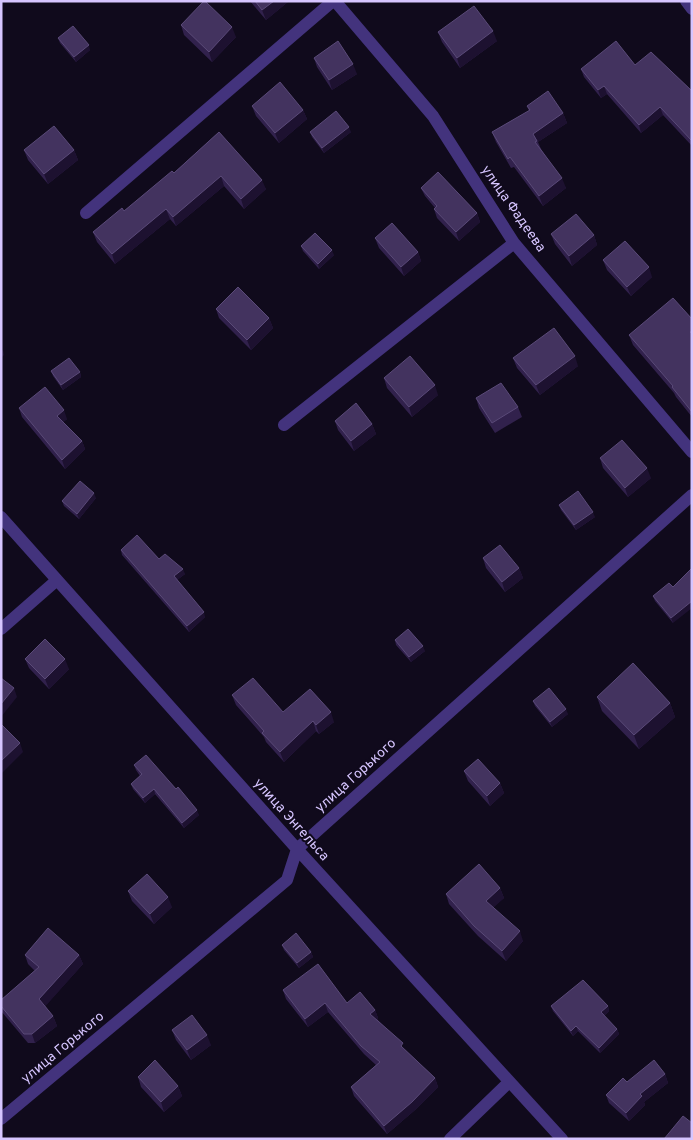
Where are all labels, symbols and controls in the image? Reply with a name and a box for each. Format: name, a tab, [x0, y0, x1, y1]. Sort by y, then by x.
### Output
street label: улица Фадеева	[477, 162, 549, 256]
street label: улица Горького	[312, 735, 400, 817]
street label: улица Энгельса	[250, 775, 332, 865]
street label: улица Горького	[18, 1008, 108, 1088]

